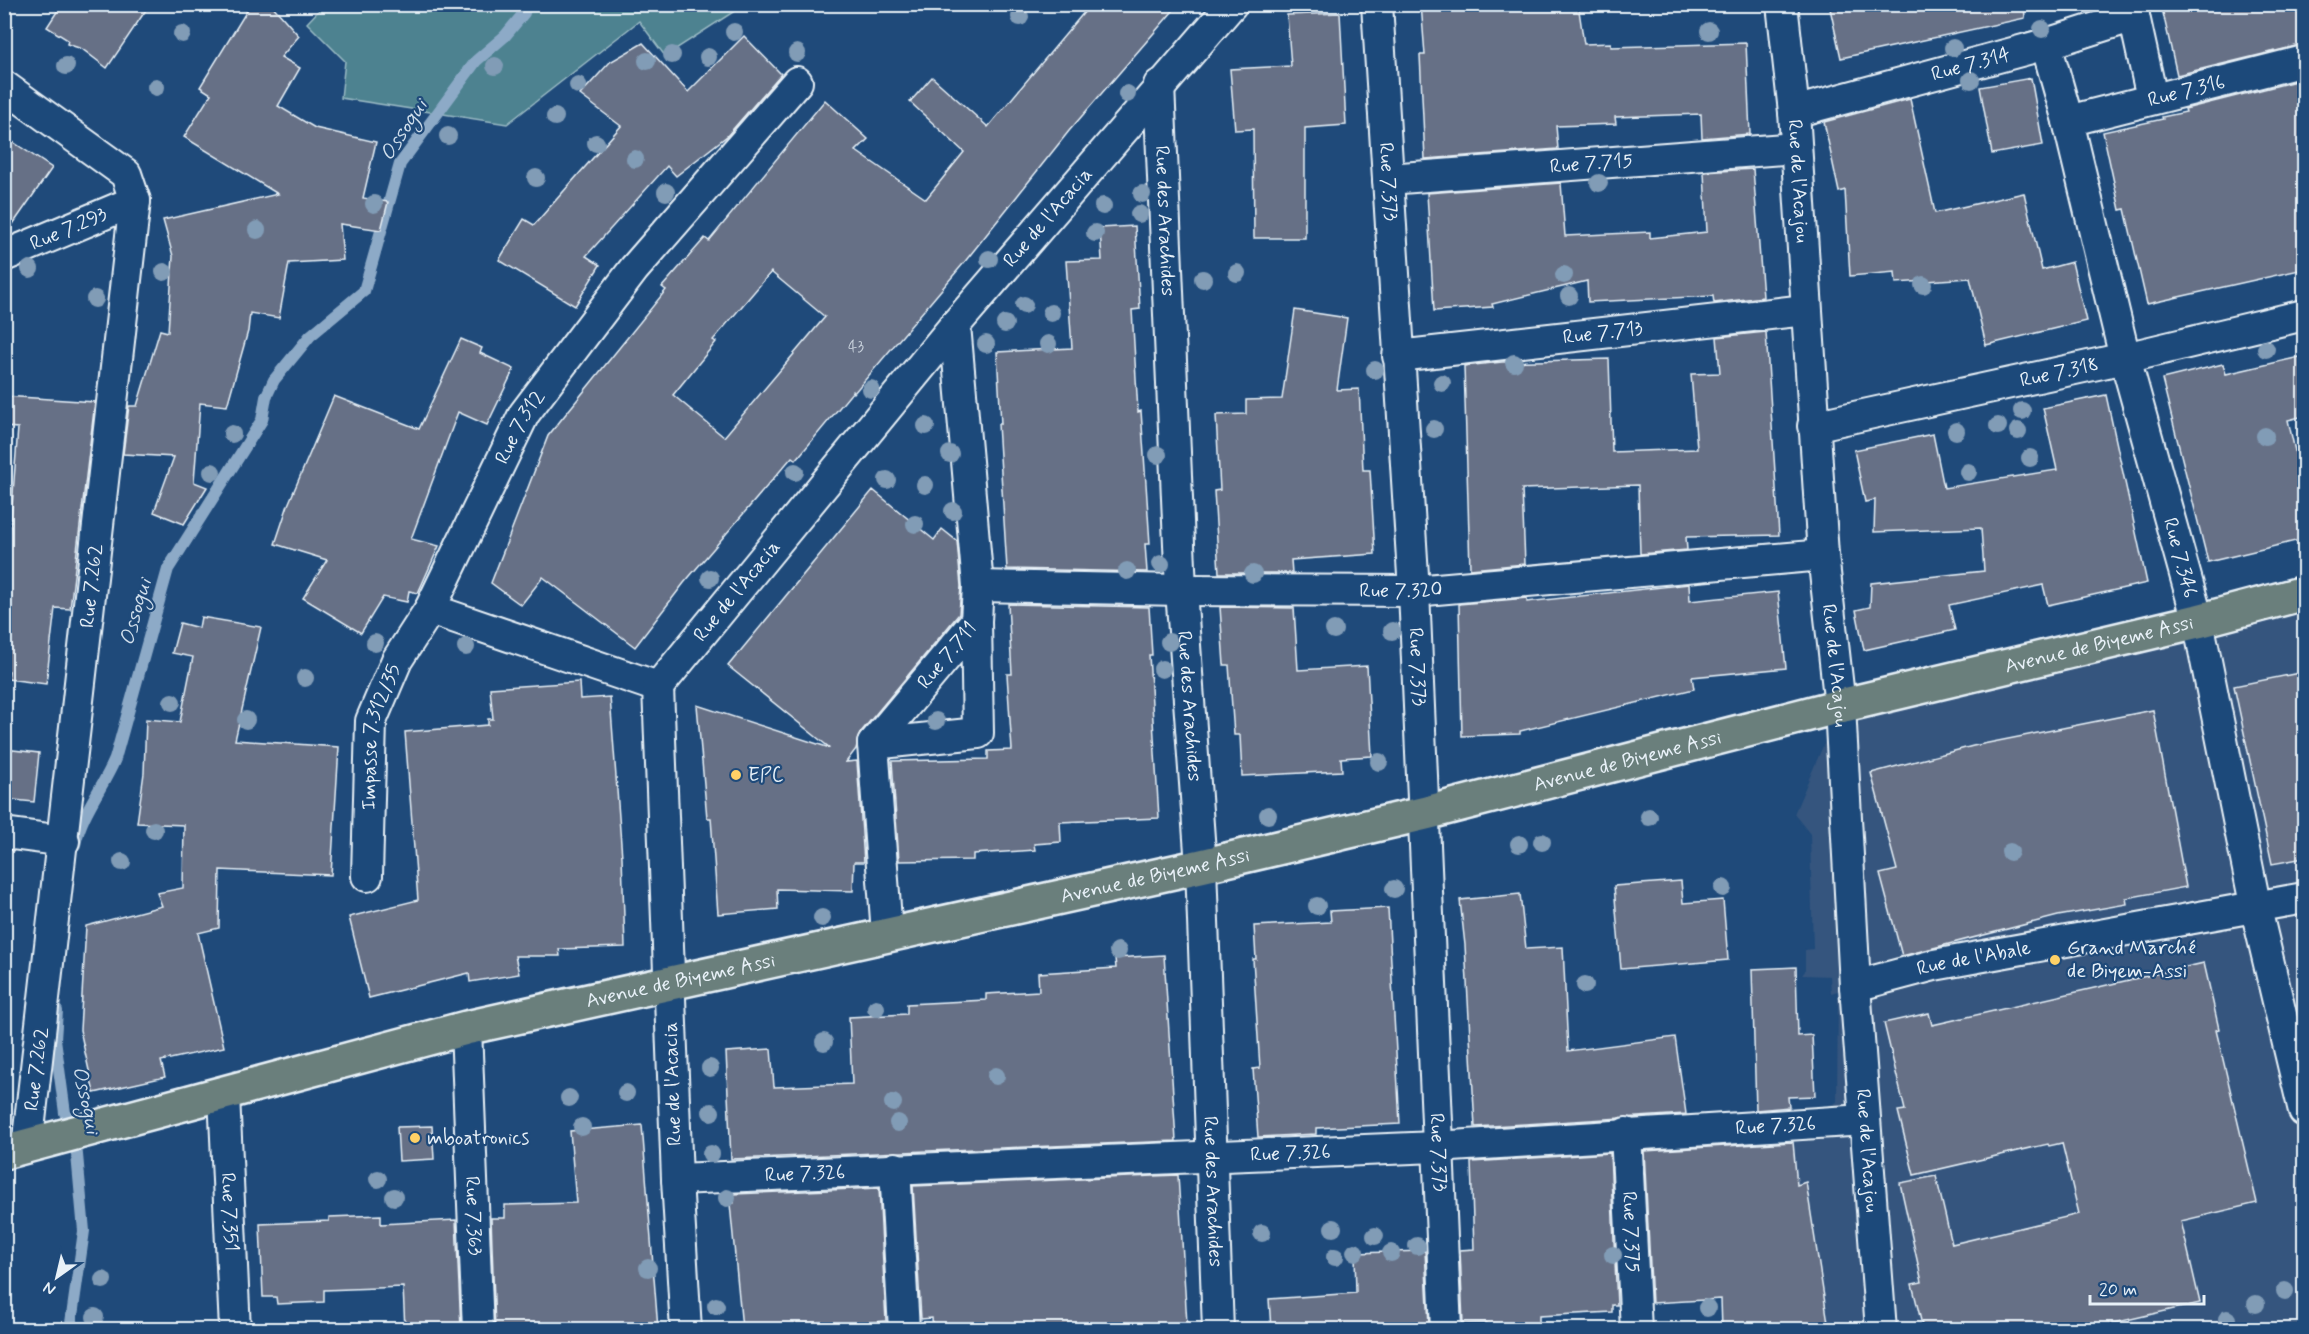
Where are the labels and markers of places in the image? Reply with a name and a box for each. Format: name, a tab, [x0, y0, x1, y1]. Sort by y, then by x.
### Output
place label: EPC	[748, 762, 784, 789]
marker: EPC	[729, 768, 743, 782]
place label: Grand Marché de Biyem-Assi	[2067, 935, 2196, 985]
marker: Grand Marché de Biyem-Assi	[2048, 953, 2062, 967]
place label: mboatronics	[427, 1125, 529, 1152]
marker: mboatronics	[408, 1131, 422, 1145]

